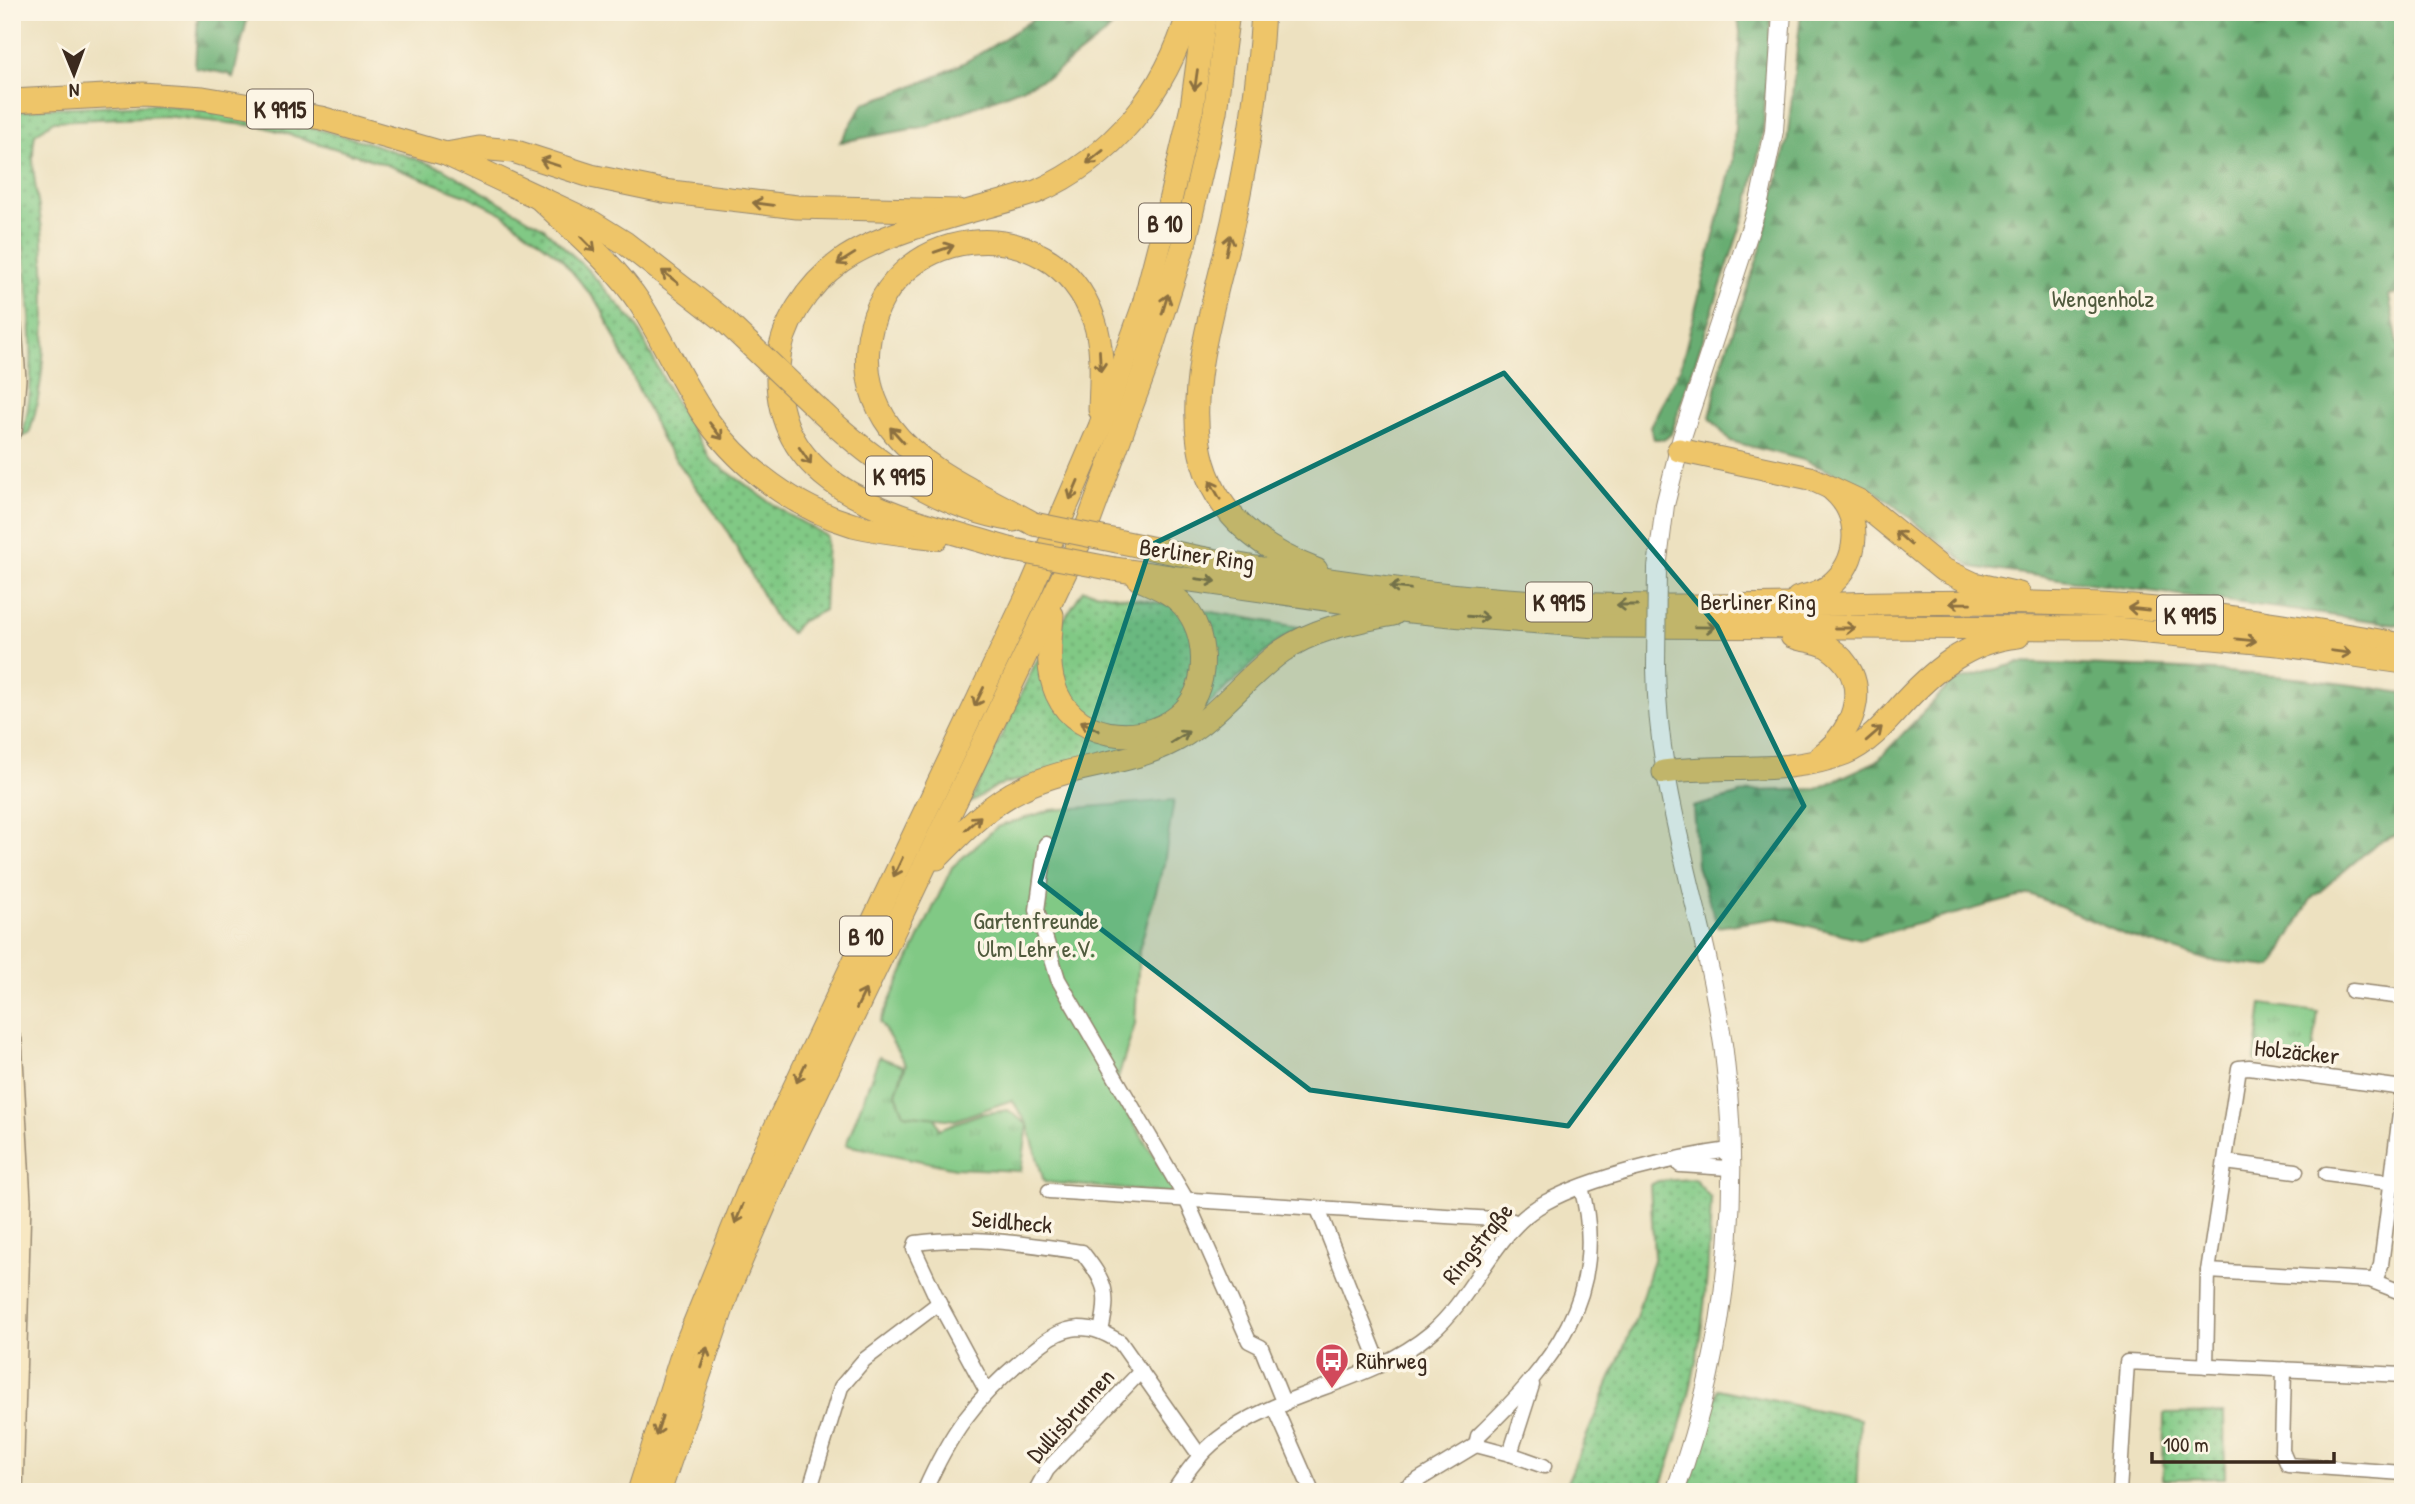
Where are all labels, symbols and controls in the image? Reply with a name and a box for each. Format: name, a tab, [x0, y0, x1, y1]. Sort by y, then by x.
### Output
north arrow	[38, 38, 108, 108]
one-way arrow	[1189, 68, 1202, 91]
text: N	[69, 78, 80, 104]
road number: K 9915	[247, 90, 313, 128]
one-way arrow	[1086, 149, 1104, 165]
one-way arrow	[539, 155, 561, 168]
one-way arrow	[752, 197, 775, 210]
road number: B 10	[1139, 204, 1191, 243]
one-way arrow	[1221, 234, 1235, 257]
one-way arrow	[579, 235, 596, 252]
one-way arrow	[932, 242, 954, 254]
one-way arrow	[836, 253, 856, 267]
one-way arrow	[662, 270, 680, 285]
park label: Wengenholz	[2052, 282, 2154, 314]
one-way arrow	[1160, 293, 1173, 315]
one-way arrow	[1094, 349, 1107, 372]
one-way arrow	[708, 421, 723, 439]
one-way arrow	[889, 426, 905, 444]
one-way arrow	[798, 446, 812, 465]
road number: K 9915	[866, 456, 932, 496]
one-way arrow	[1066, 479, 1079, 500]
one-way arrow	[1208, 480, 1222, 500]
street label: Berliner Ring	[1137, 530, 1257, 578]
one-way arrow	[1894, 530, 1912, 546]
one-way arrow	[1194, 574, 1217, 587]
one-way arrow	[1389, 582, 1412, 595]
road number: K 9915	[1526, 582, 1592, 622]
street label: Berliner Ring	[1700, 585, 1816, 617]
one-way arrow	[1949, 596, 1972, 610]
road number: K 9915	[2157, 596, 2223, 635]
one-way arrow	[1616, 598, 1639, 612]
one-way arrow	[2127, 602, 2150, 615]
one-way arrow	[1466, 611, 1488, 624]
one-way arrow	[1693, 620, 1716, 634]
one-way arrow	[1833, 621, 1856, 635]
one-way arrow	[2235, 634, 2257, 647]
one-way arrow	[2329, 646, 2351, 659]
one-way arrow	[971, 686, 985, 707]
one-way arrow	[1080, 719, 1101, 732]
one-way arrow	[1864, 726, 1882, 742]
one-way arrow	[1169, 730, 1189, 744]
one-way arrow	[964, 815, 981, 832]
one-way arrow	[891, 856, 904, 877]
park label: Gartenfreunde Ulm Lehr e.V.	[973, 904, 1099, 964]
road number: B 10	[840, 917, 892, 956]
one-way arrow	[855, 989, 868, 1010]
street label: Holzäcker	[2253, 1031, 2341, 1071]
one-way arrow	[794, 1062, 807, 1083]
street label: Ringstraße	[1434, 1195, 1520, 1290]
one-way arrow	[732, 1202, 745, 1224]
street label: Seidlheck	[970, 1202, 1054, 1240]
bus stop icon: Rührweg	[1313, 1341, 1351, 1390]
place label: Rührweg	[1356, 1344, 1427, 1376]
one-way arrow	[699, 1347, 711, 1369]
street label: Dullisbrunnen	[1019, 1361, 1121, 1469]
one-way arrow	[652, 1415, 664, 1437]
scale bar	[2152, 1420, 2334, 1464]
text: 100 m	[2163, 1430, 2209, 1459]

